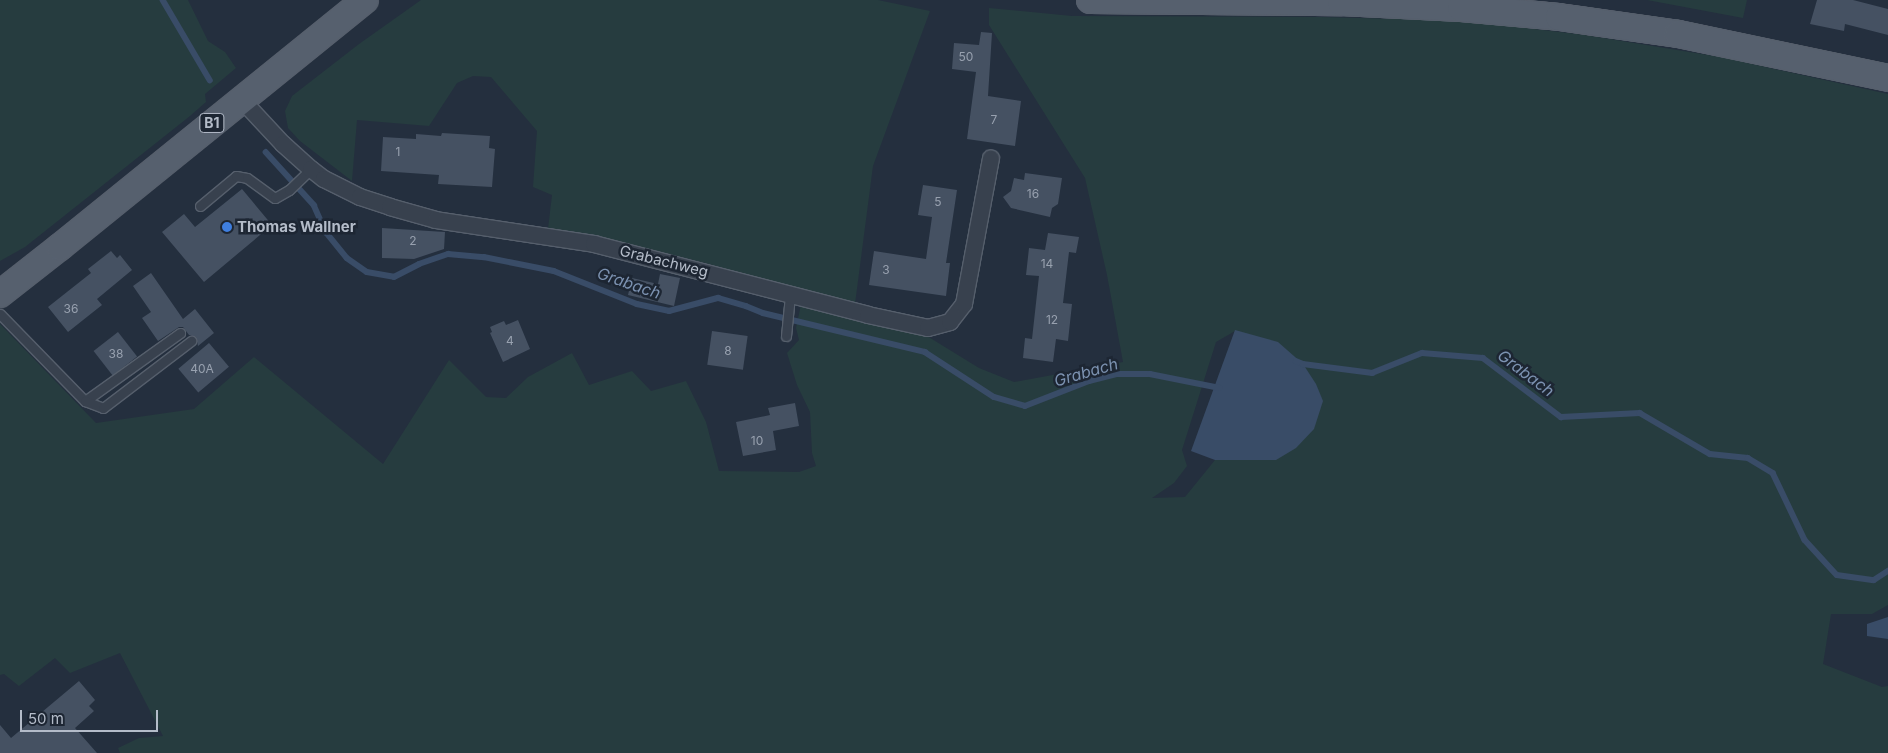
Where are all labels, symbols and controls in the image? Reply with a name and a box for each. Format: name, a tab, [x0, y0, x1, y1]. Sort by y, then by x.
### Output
house number: 50	[959, 50, 973, 64]
road number: B1	[198, 112, 226, 134]
house number: 7	[991, 113, 997, 127]
house number: 1	[396, 145, 400, 159]
house number: 16	[1027, 187, 1039, 201]
house number: 5	[934, 195, 942, 209]
place label: Thomas Wallner	[237, 218, 356, 236]
marker: Thomas Wallner	[221, 221, 233, 233]
house number: 2	[409, 234, 417, 248]
street label: Grabachweg	[618, 241, 710, 281]
house number: 14	[1041, 257, 1053, 271]
water label: Grabach	[595, 263, 663, 303]
house number: 3	[882, 263, 890, 277]
house number: 36	[64, 302, 78, 316]
house number: 12	[1046, 313, 1058, 327]
house number: 4	[506, 334, 514, 348]
house number: 8	[724, 344, 732, 358]
water label: Grabach	[1494, 346, 1558, 400]
house number: 38	[109, 347, 123, 361]
water label: Grabach	[1052, 354, 1120, 390]
house number: 40A	[190, 362, 214, 376]
house number: 10	[751, 434, 763, 448]
scale bar	[22, 700, 160, 732]
text: 50 m	[28, 709, 64, 728]

